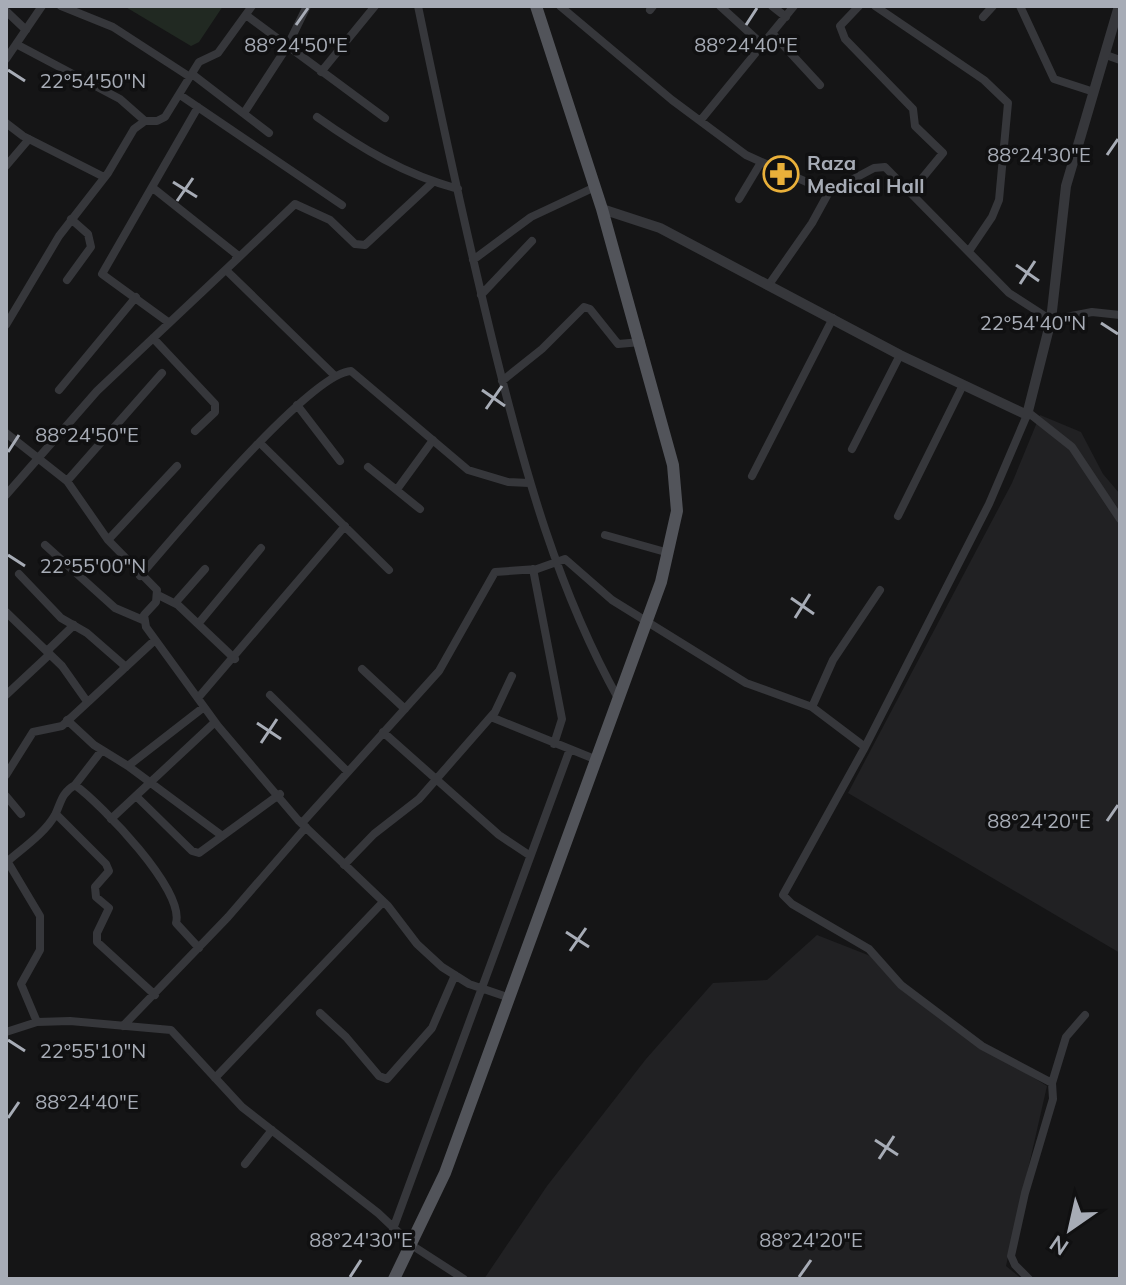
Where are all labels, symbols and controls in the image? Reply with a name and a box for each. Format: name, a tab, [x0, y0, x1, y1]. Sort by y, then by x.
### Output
text: 88°24'50"E	[244, 32, 348, 57]
text: 88°24'40"E	[694, 32, 798, 57]
text: 22°54'50"N	[40, 68, 146, 93]
text: 88°24'30"E	[987, 142, 1091, 167]
place label: Raza Medical Hall	[807, 150, 924, 198]
pharmacy icon: Raza Medical Hall	[762, 155, 800, 193]
text: 22°54'40"N	[980, 310, 1086, 335]
text: 88°24'50"E	[35, 422, 139, 447]
text: 22°55'00"N	[40, 553, 146, 578]
text: 88°24'20"E	[987, 808, 1091, 833]
text: 22°55'10"N	[40, 1038, 146, 1063]
text: 88°24'40"E	[35, 1089, 139, 1114]
north arrow	[1030, 1189, 1110, 1269]
text: 88°24'30"E	[309, 1227, 413, 1252]
text: 88°24'20"E	[759, 1227, 863, 1252]
text: N	[1044, 1229, 1074, 1262]

